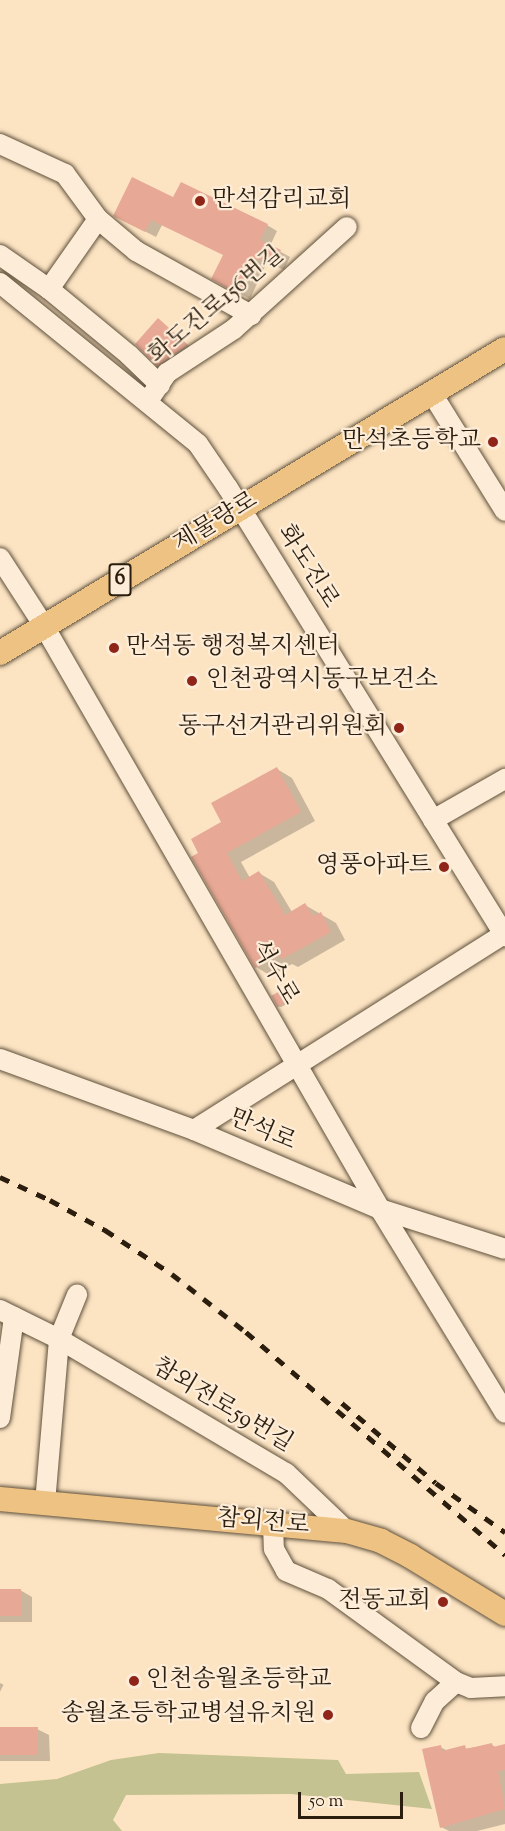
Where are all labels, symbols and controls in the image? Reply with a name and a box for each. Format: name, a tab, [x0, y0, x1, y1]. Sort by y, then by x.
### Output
place label: 만석감리교회	[212, 187, 351, 215]
marker: 만석감리교회	[193, 194, 207, 208]
street label: 화도진로156번길	[144, 241, 290, 371]
place label: 만석초등학교	[342, 428, 481, 456]
marker: 만석초등학교	[486, 435, 500, 449]
street label: 제물량로	[169, 487, 263, 559]
street label: 화도진로	[270, 520, 344, 614]
road number: 6	[108, 561, 132, 599]
place label: 만석동 행정복지센터	[126, 634, 340, 662]
marker: 만석동 행정복지센터	[107, 641, 121, 655]
place label: 인천광역시동구보건소	[206, 667, 438, 695]
marker: 인천광역시동구보건소	[183, 672, 201, 690]
place label: 동구선거관리위원회	[178, 714, 387, 742]
marker: 동구선거관리위원회	[392, 721, 406, 735]
place label: 영풍아파트	[316, 853, 432, 881]
marker: 영풍아파트	[437, 860, 451, 874]
street label: 석수로	[244, 936, 304, 1010]
street label: 만석로	[224, 1104, 300, 1158]
street label: 참외전로59번길	[146, 1353, 298, 1459]
street label: 참외전로	[216, 1505, 310, 1541]
place label: 전동교회	[338, 1588, 431, 1616]
marker: 전동교회	[436, 1595, 450, 1609]
place label: 인천송월초등학교	[146, 1667, 331, 1695]
marker: 인천송월초등학교	[127, 1674, 141, 1688]
place label: 송월초등학교병설유치원	[61, 1701, 316, 1729]
marker: 송월초등학교병설유치원	[321, 1708, 335, 1722]
scale bar	[301, 1780, 406, 1818]
text: 50 m	[309, 1789, 343, 1815]

